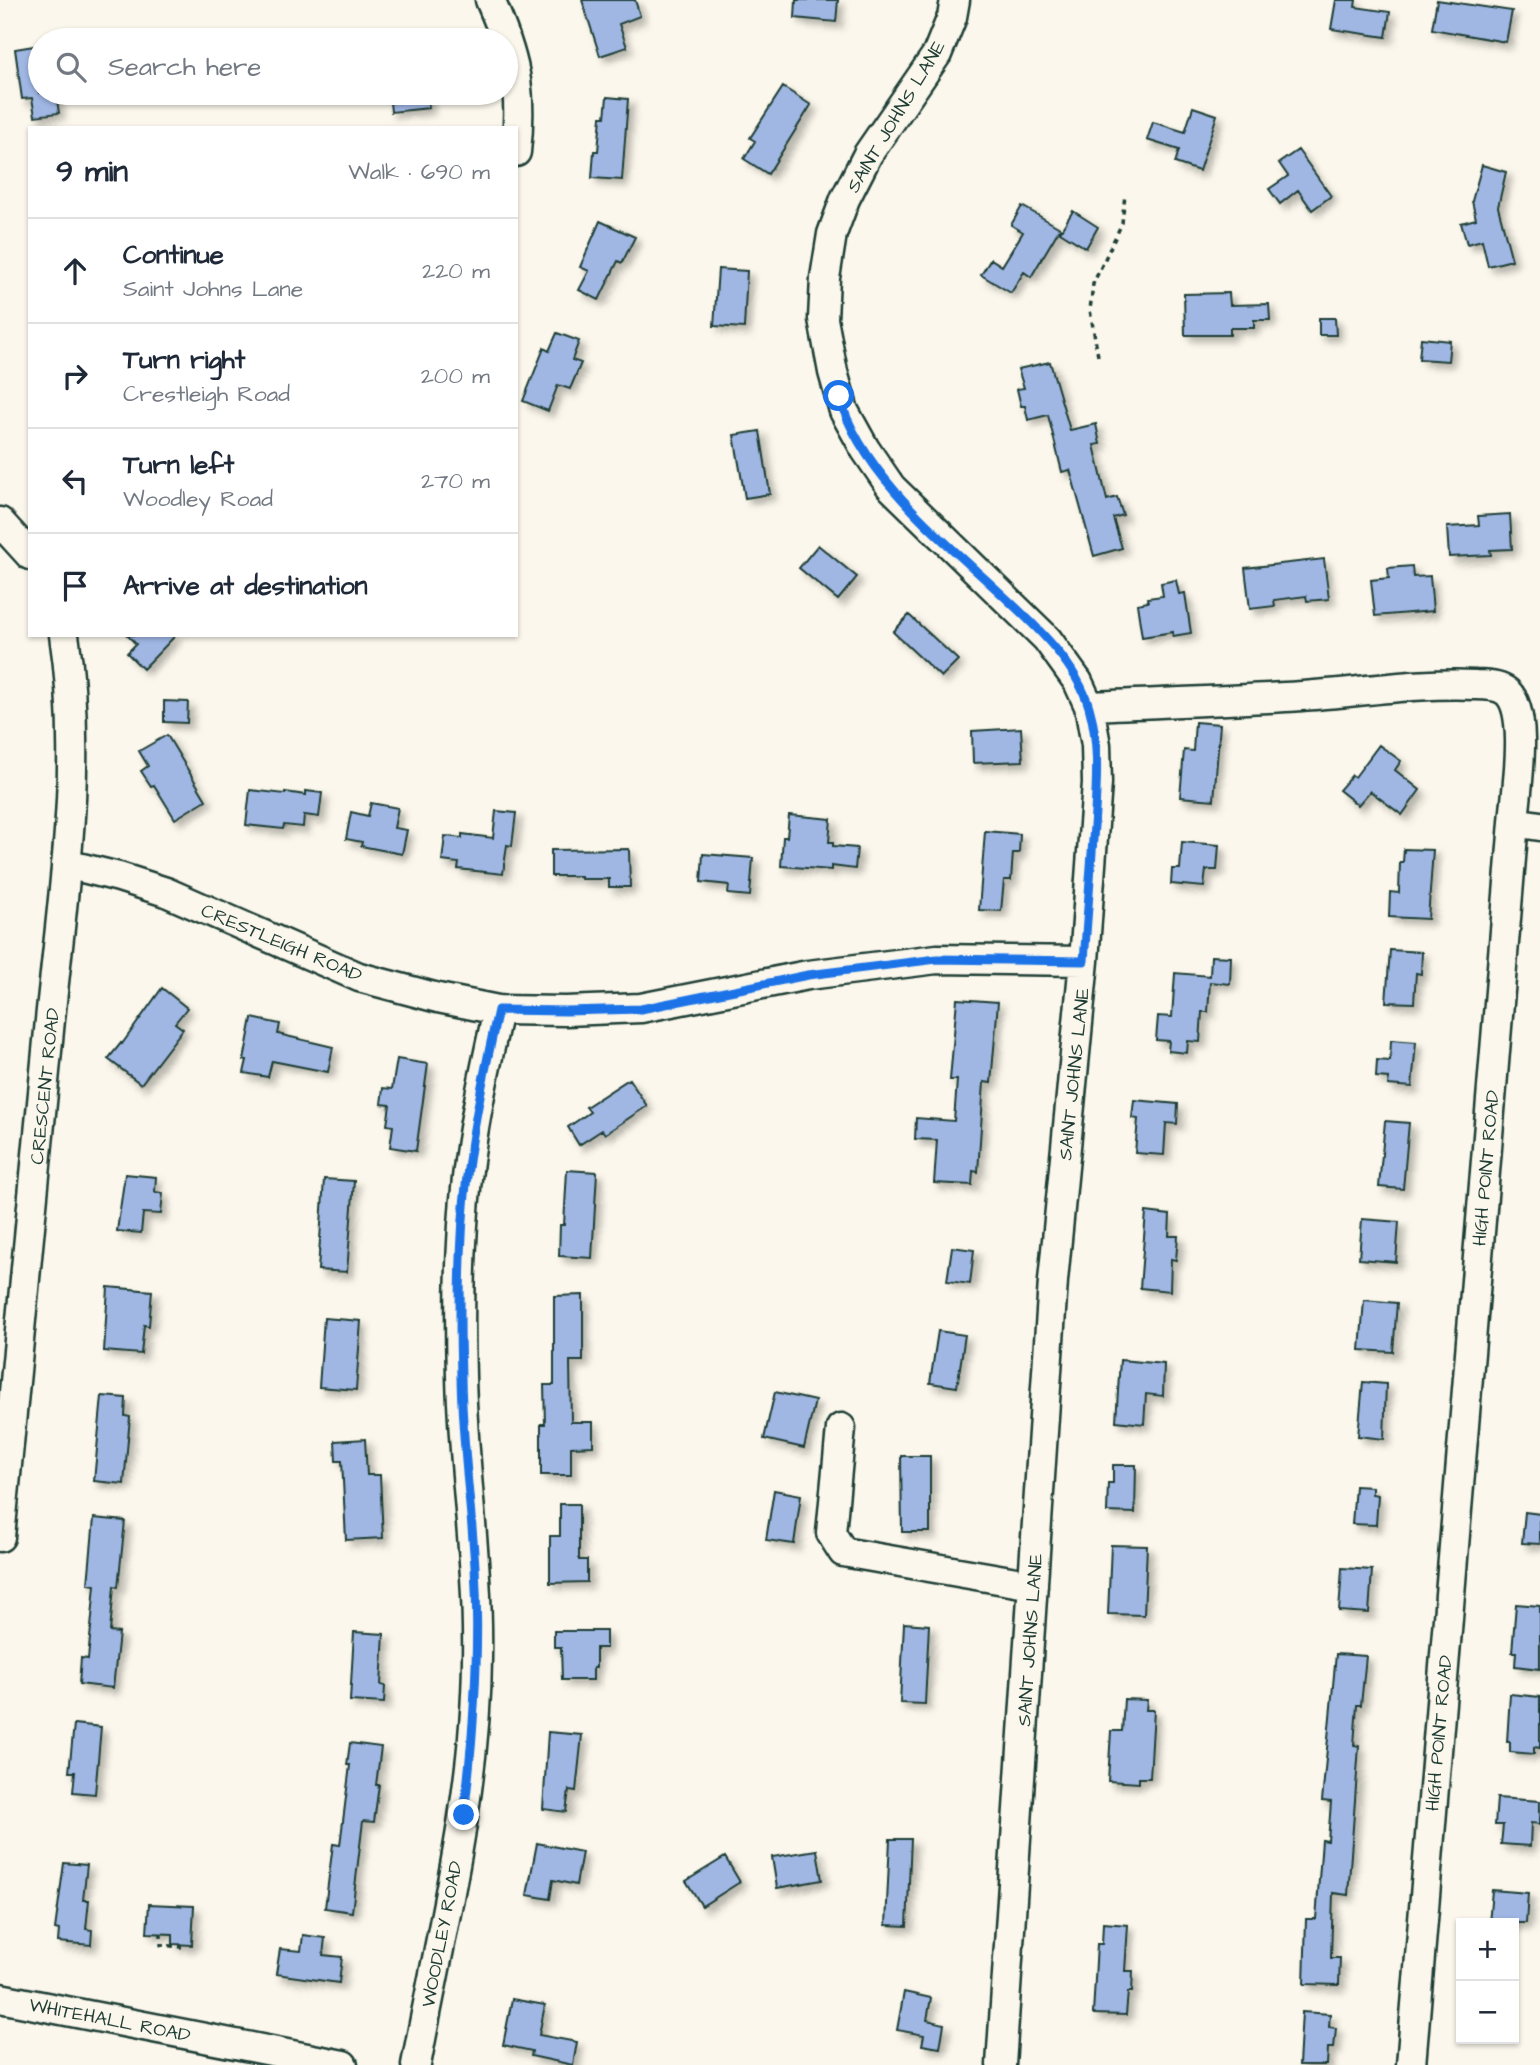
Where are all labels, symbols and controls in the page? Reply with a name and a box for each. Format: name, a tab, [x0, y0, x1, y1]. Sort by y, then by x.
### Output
search box	[28, 28, 518, 105]
street label: SAINT JOHNS LANE	[840, 36, 952, 198]
icon: search	[52, 48, 90, 86]
text: Search here	[108, 49, 261, 85]
text: 9 min	[56, 151, 128, 193]
text: Walk · 690 m	[348, 156, 490, 188]
text: Continue	[123, 237, 224, 273]
icon: ahead	[56, 252, 94, 290]
text: 220 m	[422, 255, 490, 287]
text: Saint Johns Lane	[123, 273, 303, 305]
text: Turn right	[123, 342, 245, 378]
icon: right	[56, 357, 94, 395]
text: 200 m	[421, 360, 490, 392]
text: Crestleigh Road	[123, 378, 290, 410]
route start	[823, 380, 854, 411]
text: Turn left	[123, 447, 234, 483]
icon: left	[56, 462, 94, 500]
text: 270 m	[421, 465, 490, 497]
text: Woodley Road	[123, 483, 273, 515]
icon: arrive	[56, 567, 94, 605]
text: Arrive at destination	[123, 568, 368, 604]
street label: CRESTLEIGH ROAD	[197, 897, 366, 990]
street label: SAINT JOHNS LANE	[1052, 987, 1097, 1162]
street label: CRESCENT ROAD	[24, 1007, 67, 1166]
street label: HIGH POINT ROAD	[1466, 1089, 1507, 1247]
street label: SAINT JOHNS LANE	[1011, 1553, 1050, 1727]
street label: HIGH POINT ROAD	[1419, 1654, 1460, 1812]
route end	[448, 1799, 479, 1830]
street label: WOODLEY ROAD	[415, 1859, 470, 2010]
map controls	[1456, 1918, 1519, 2044]
button: +	[1456, 1918, 1519, 1981]
button: −	[1456, 1981, 1519, 2044]
street label: WHITEHALL ROAD	[27, 1992, 193, 2049]

